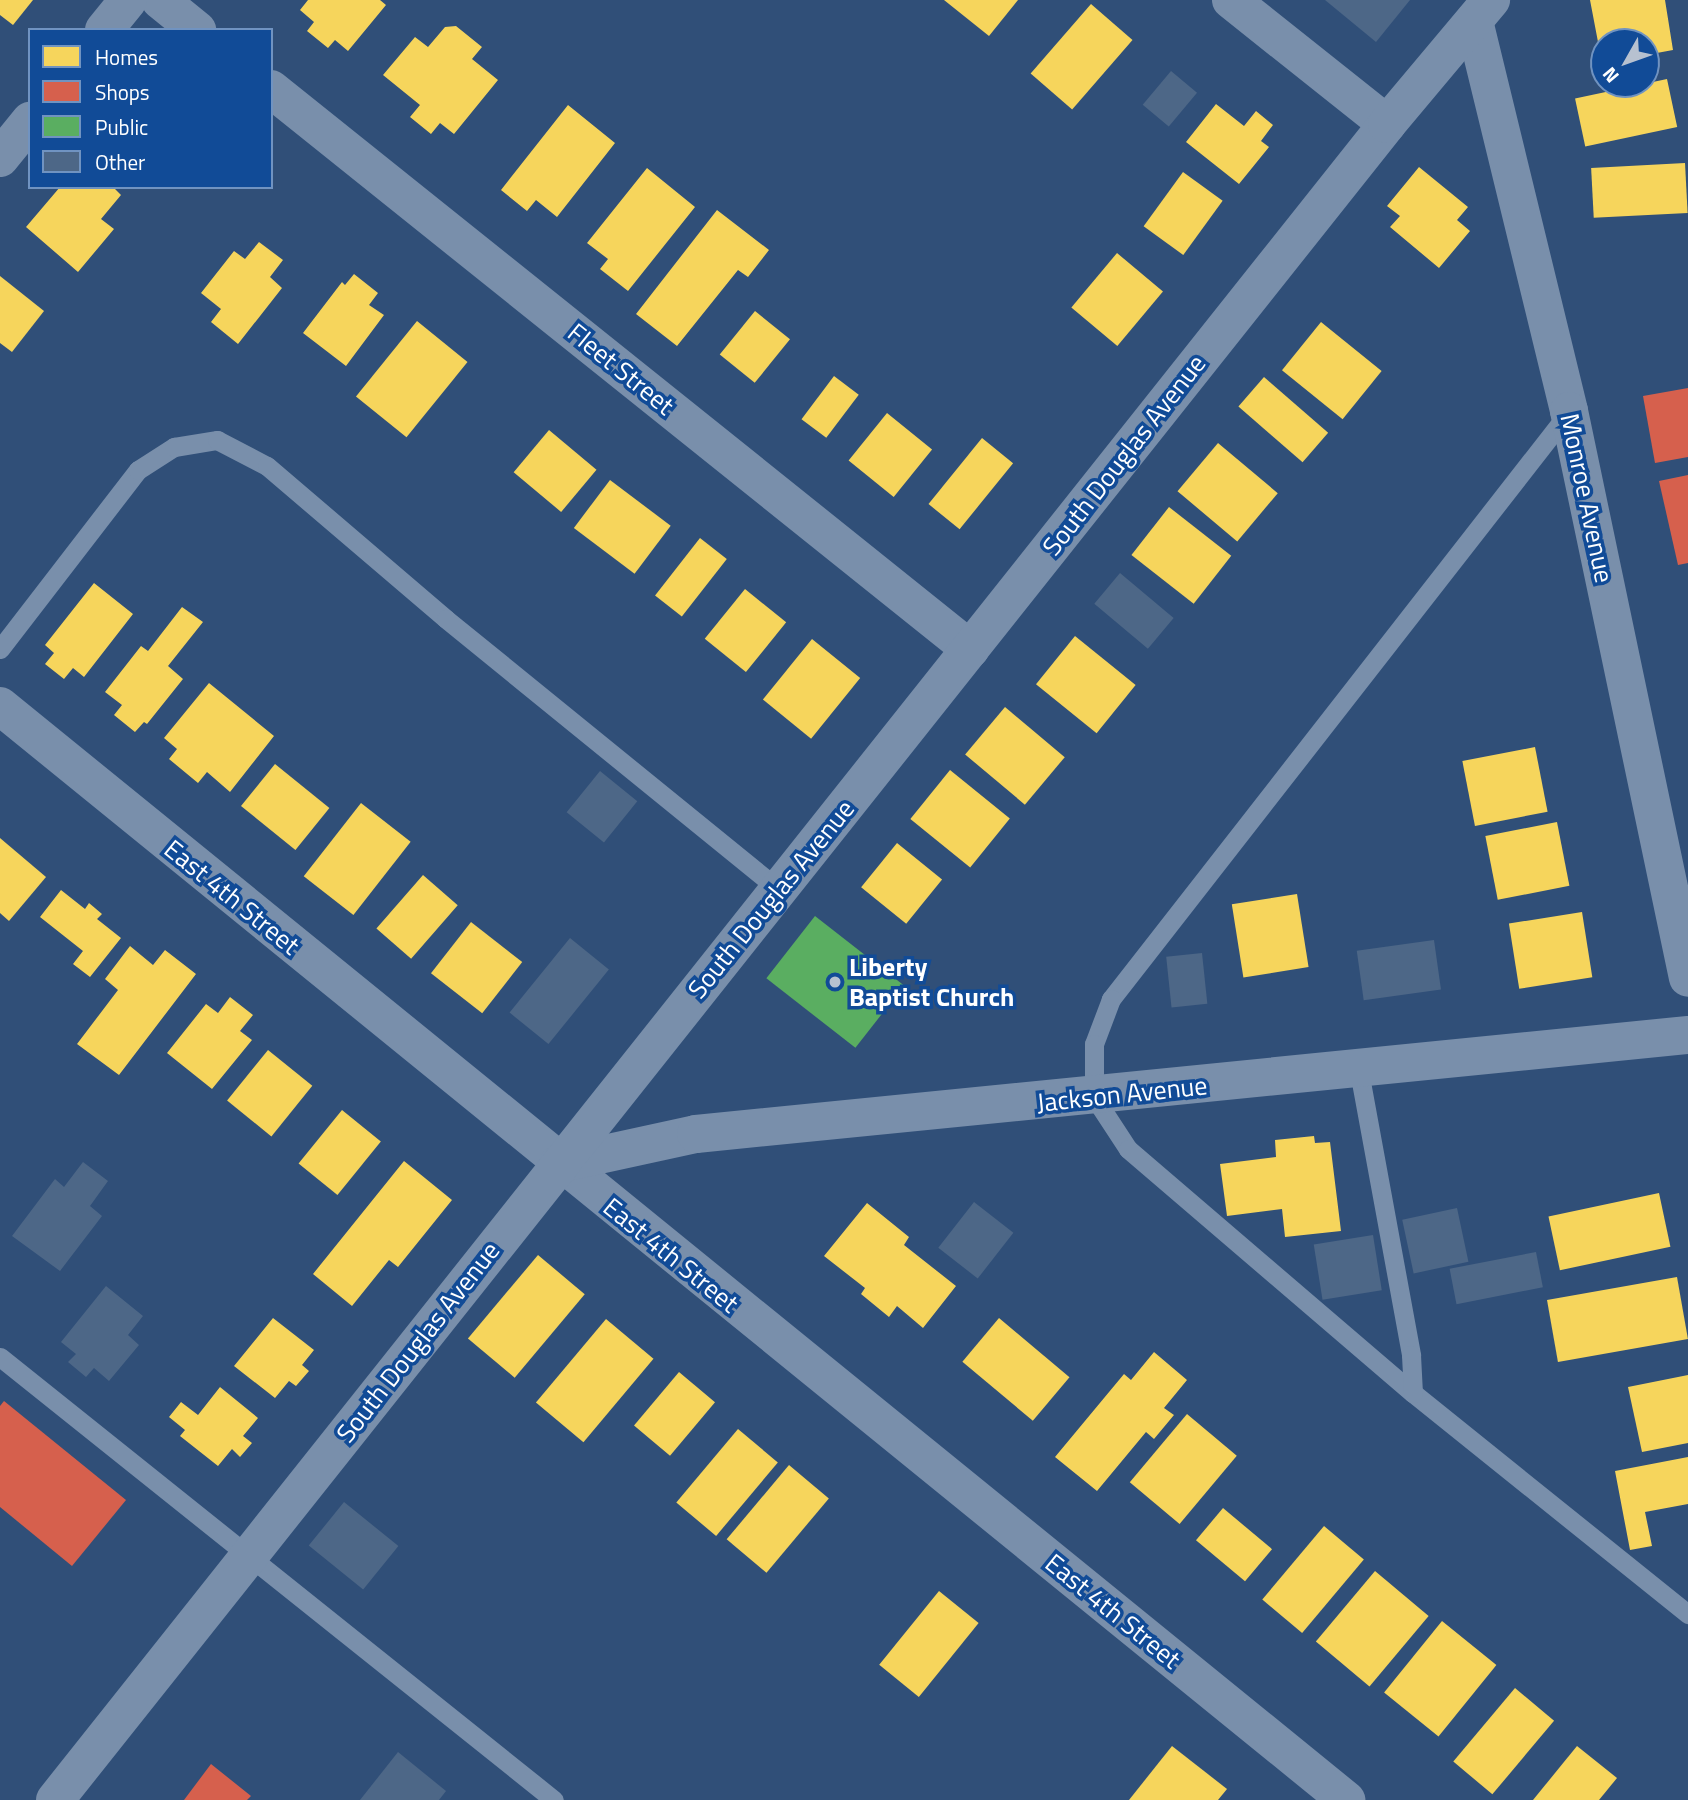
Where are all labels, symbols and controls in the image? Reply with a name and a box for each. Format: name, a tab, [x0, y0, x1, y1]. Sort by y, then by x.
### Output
legend	[28, 28, 273, 189]
north arrow	[1590, 28, 1660, 98]
text: Homes	[95, 41, 158, 73]
text: N	[1595, 61, 1625, 90]
text: Shops	[95, 76, 150, 108]
text: Public	[95, 111, 148, 143]
text: Other	[95, 146, 145, 178]
street label: Fleet Street	[562, 317, 680, 421]
street label: South Douglas Avenue	[1036, 348, 1212, 562]
street label: Monroe Avenue	[1554, 411, 1620, 585]
street label: South Douglas Avenue	[681, 793, 861, 1005]
street label: East 4th Street	[158, 833, 306, 961]
place label: Liberty Baptist Church	[849, 951, 1014, 1012]
marker: Liberty Baptist Church	[827, 974, 843, 990]
street label: Jackson Avenue	[1035, 1070, 1209, 1118]
street label: East 4th Street	[597, 1191, 745, 1319]
street label: South Douglas Avenue	[330, 1235, 506, 1449]
street label: East 4th Street	[1039, 1547, 1187, 1675]

